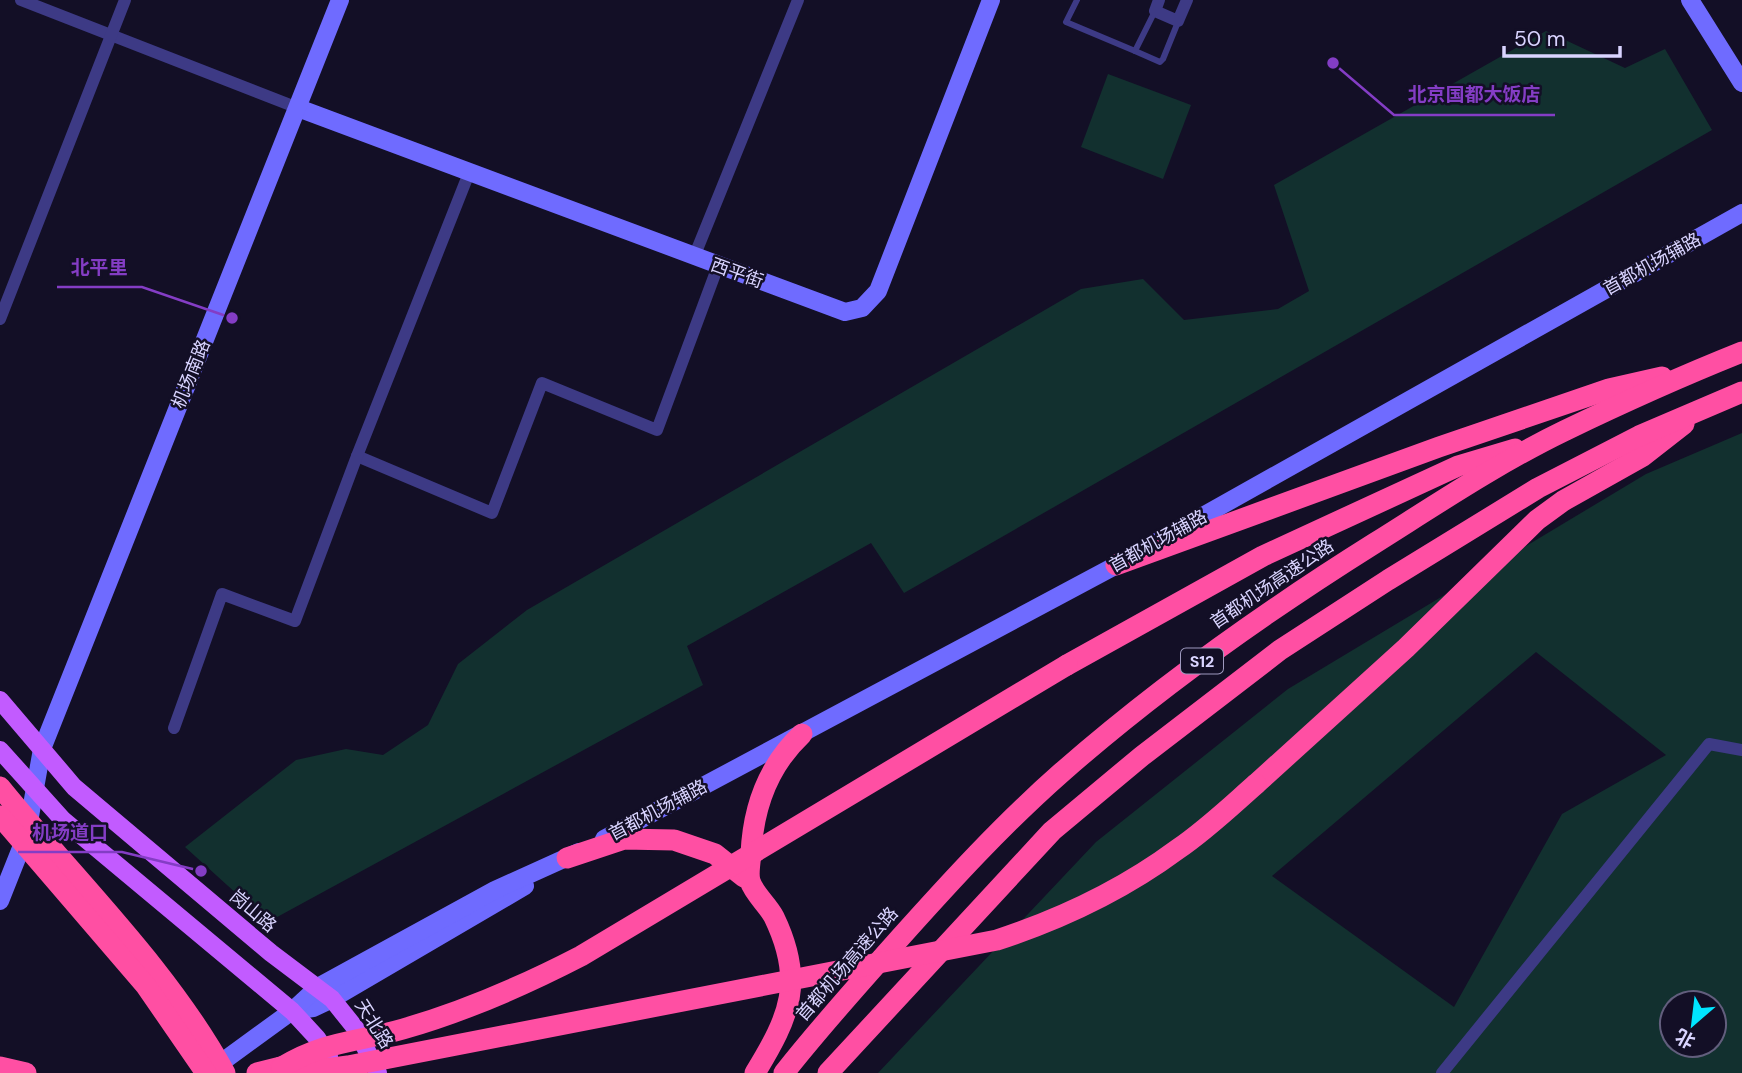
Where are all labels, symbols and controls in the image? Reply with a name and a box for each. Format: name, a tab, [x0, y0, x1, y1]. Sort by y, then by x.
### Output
scale bar	[1504, 14, 1620, 58]
text: 50 m	[1514, 25, 1565, 53]
callout: 北京国都大饭店	[1394, 75, 1555, 115]
text: 北京国都大饭店	[1407, 82, 1541, 107]
street label: 首都机场辅路	[1599, 227, 1705, 301]
callout: 北平里	[57, 247, 142, 287]
street label: 西平街	[708, 252, 766, 294]
text: 北平里	[70, 255, 128, 280]
street label: 机场南路	[166, 336, 216, 412]
street label: 首都机场辅路	[1105, 504, 1211, 578]
street label: 首都机场高速公路	[1206, 534, 1338, 634]
road number: S12	[1181, 648, 1223, 674]
street label: 首都机场辅路	[605, 774, 711, 846]
callout: 机场道口	[18, 812, 122, 852]
text: 机场道口	[32, 820, 108, 845]
street label: 岗山路	[225, 884, 281, 938]
street label: 首都机场高速公路	[791, 902, 903, 1026]
north arrow	[1658, 989, 1728, 1059]
street label: 天北路	[350, 995, 398, 1053]
text: 北	[1671, 1023, 1700, 1054]

